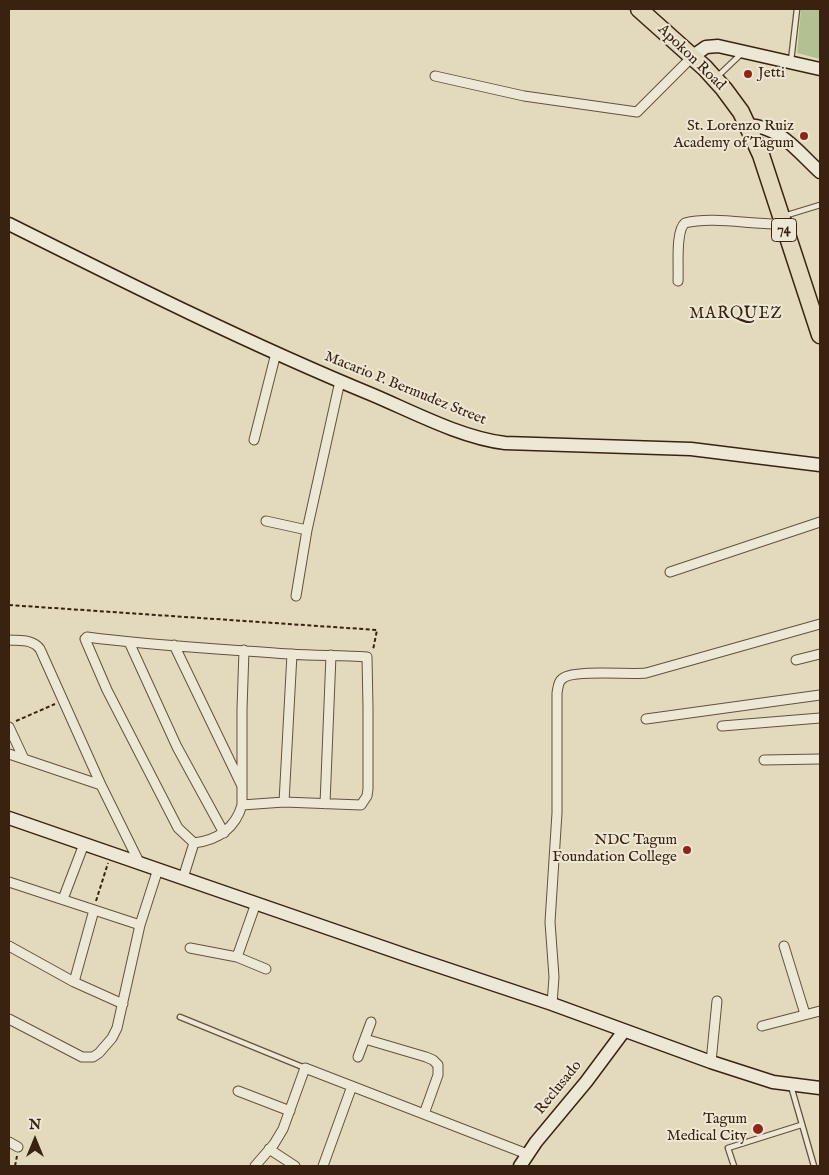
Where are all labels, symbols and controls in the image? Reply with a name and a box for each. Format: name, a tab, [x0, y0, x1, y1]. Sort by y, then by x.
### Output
street label: Apokon Road	[653, 21, 729, 95]
place label: Jetti	[758, 65, 785, 83]
marker: Jetti	[742, 68, 754, 80]
place label: St. Lorenzo Ruiz Academy of Tagum	[673, 118, 794, 153]
marker: St. Lorenzo Ruiz Academy of Tagum	[798, 130, 810, 142]
road number: 74	[772, 218, 796, 242]
district label: MARQUEZ	[688, 305, 784, 325]
street label: Macario P. Bermudez Street	[322, 348, 488, 430]
place label: NDC Tagum Foundation College	[552, 832, 677, 867]
marker: NDC Tagum Foundation College	[681, 844, 693, 856]
street label: Reclusado	[532, 1057, 586, 1119]
place label: Tagum Medical City	[667, 1111, 747, 1146]
north arrow	[10, 1115, 60, 1165]
text: N	[29, 1116, 41, 1134]
marker: Tagum Medical City	[751, 1122, 765, 1136]

